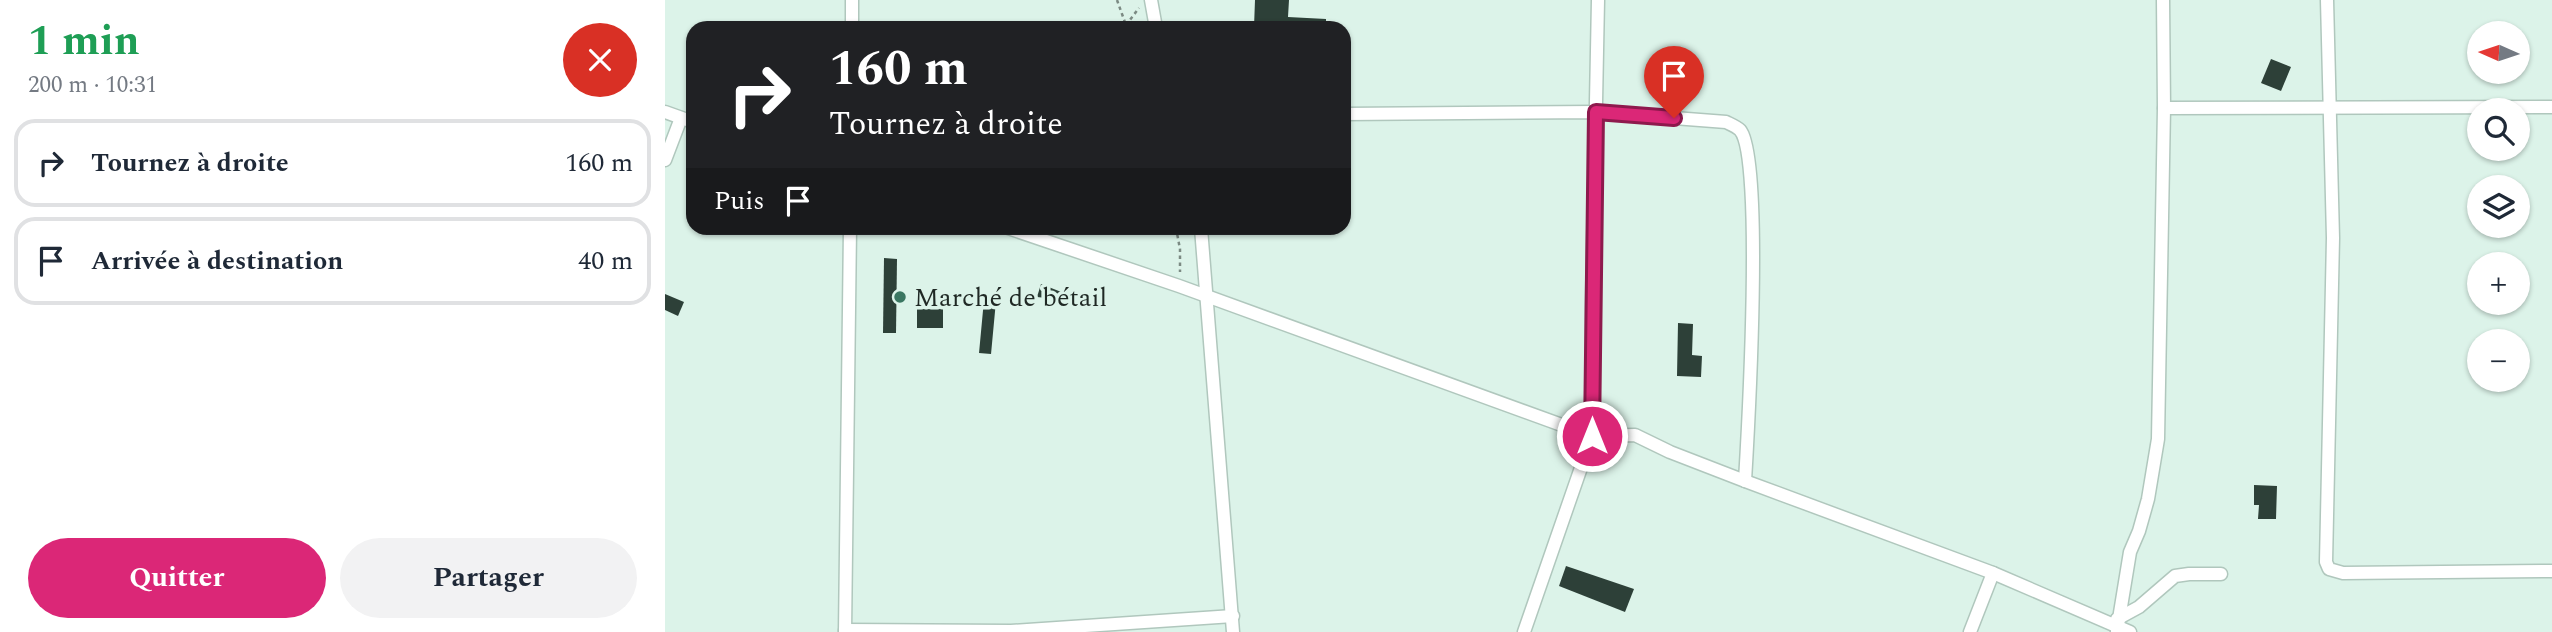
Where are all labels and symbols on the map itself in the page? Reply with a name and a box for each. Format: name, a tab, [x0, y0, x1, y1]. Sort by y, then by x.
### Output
north arrow	[2467, 21, 2531, 84]
pin	[1644, 46, 1704, 118]
place label: Marché de bétail	[914, 278, 1107, 318]
marker: Marché de bétail	[892, 289, 908, 305]
position arrow	[1555, 399, 1629, 473]

